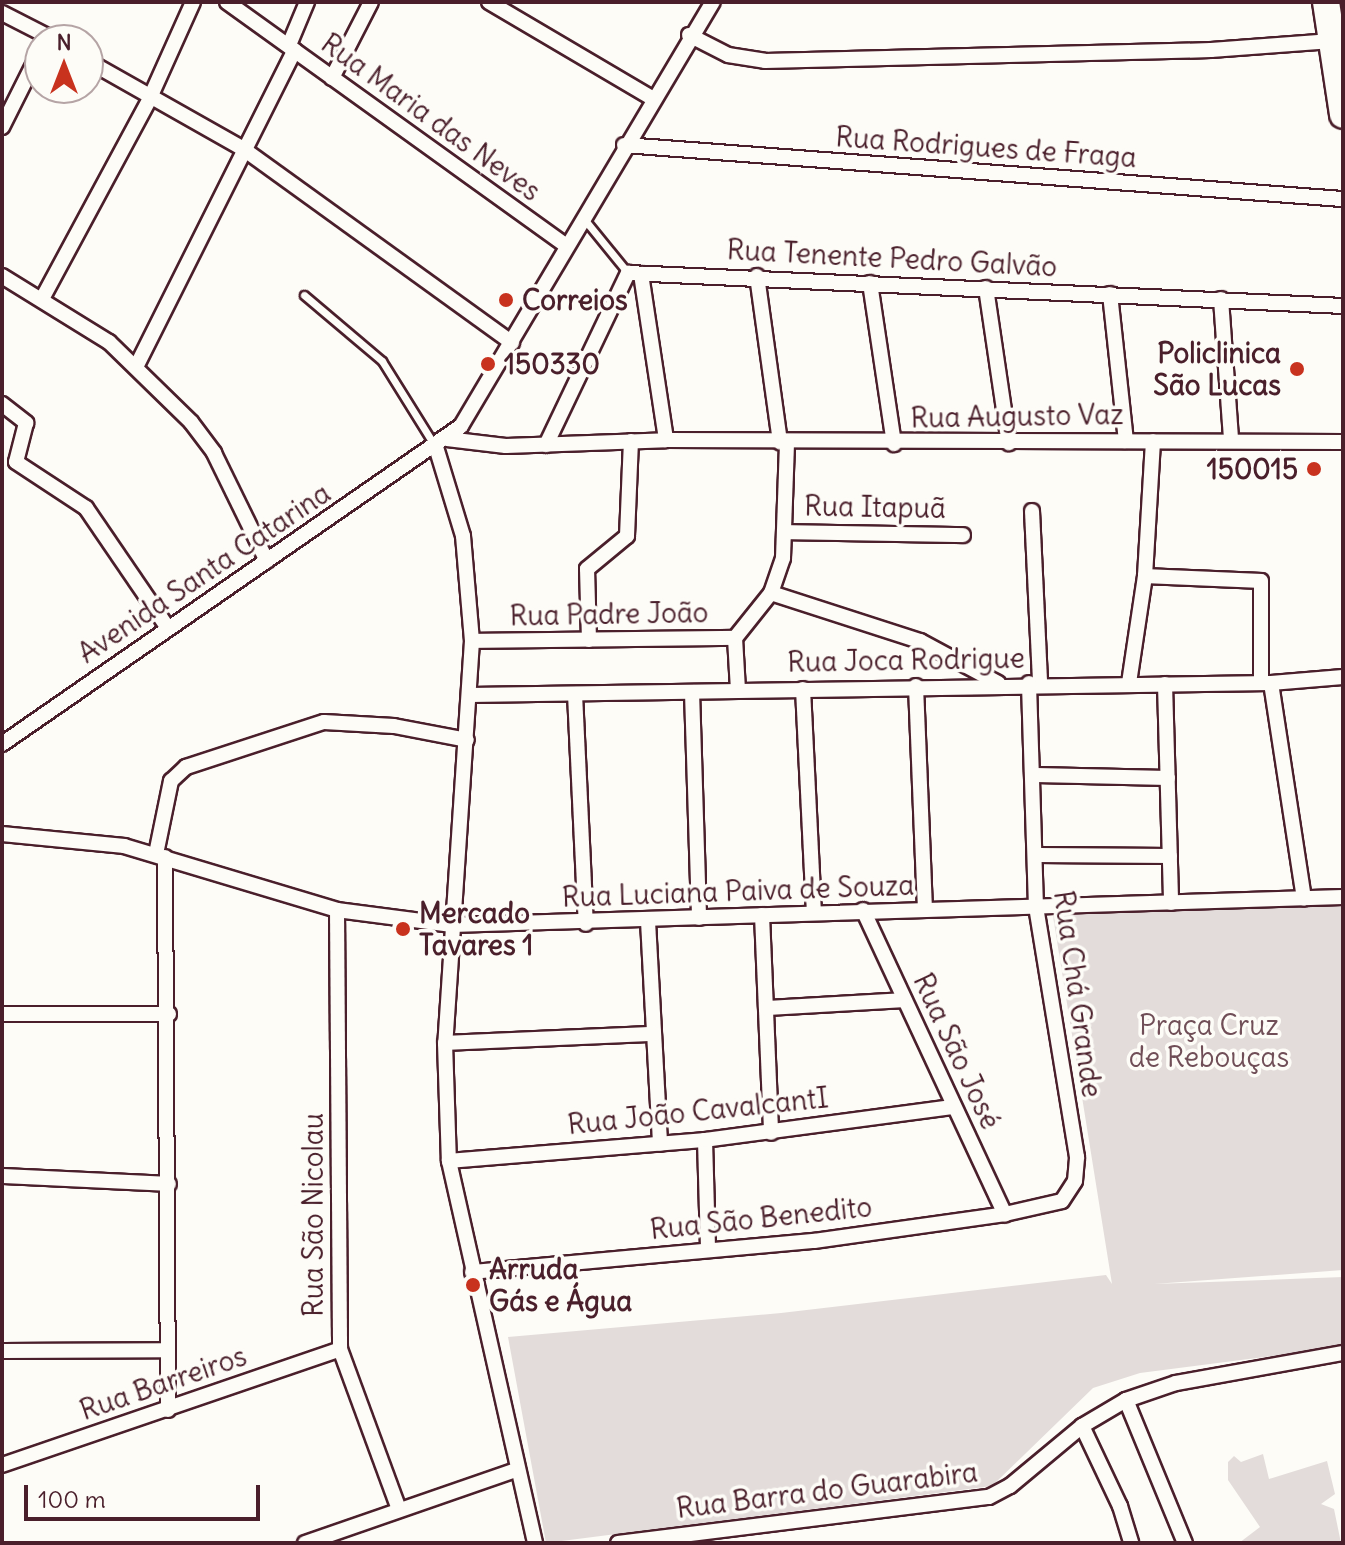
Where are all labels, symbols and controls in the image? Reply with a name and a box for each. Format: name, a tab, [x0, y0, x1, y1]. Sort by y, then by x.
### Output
north arrow	[24, 24, 104, 104]
street label: Rua Maria das Neves	[315, 26, 547, 208]
text: N	[56, 28, 72, 56]
street label: Rua Rodrigues de Fraga	[834, 120, 1138, 174]
street label: Rua Tenente Pedro Galvão	[726, 233, 1058, 283]
place label: Correios	[522, 283, 628, 317]
marker: Correios	[497, 291, 515, 309]
place label: Policlinica São Lucas	[1153, 336, 1281, 402]
place label: 150330	[504, 347, 600, 381]
marker: 150330	[479, 355, 497, 373]
marker: Policlinica São Lucas	[1288, 360, 1306, 378]
street label: Rua Augusto Vaz	[910, 397, 1124, 435]
place label: 150015	[1207, 452, 1298, 486]
marker: 150015	[1305, 460, 1323, 478]
street label: Avenida Santa Catarina	[71, 476, 337, 670]
street label: Rua Itapuã	[804, 489, 946, 525]
street label: Rua Padre João	[509, 595, 709, 633]
street label: Rua Joca Rodrigue	[787, 641, 1025, 679]
street label: Rua Luciana Paiva de Souza	[561, 868, 915, 914]
street label: Rua Chá Grande	[1047, 888, 1109, 1100]
place label: Mercado Tavares 1	[419, 896, 533, 962]
marker: Mercado Tavares 1	[394, 920, 412, 938]
street label: Rua São José	[906, 968, 1008, 1134]
park label: Praça Cruz de Rebouças	[1129, 1008, 1289, 1074]
street label: Rua João CavalcantI	[566, 1081, 830, 1141]
street label: Rua São Nicolau	[296, 1113, 330, 1317]
street label: Rua São Benedito	[648, 1190, 874, 1246]
place label: Arruda Gás e Água	[489, 1252, 632, 1318]
marker: Arruda Gás e Água	[464, 1276, 482, 1294]
street label: Rua Barreiros	[75, 1339, 251, 1427]
street label: Rua Barra do Guarabira	[674, 1455, 980, 1525]
scale bar	[28, 1469, 264, 1519]
text: 100 m	[38, 1484, 106, 1514]

